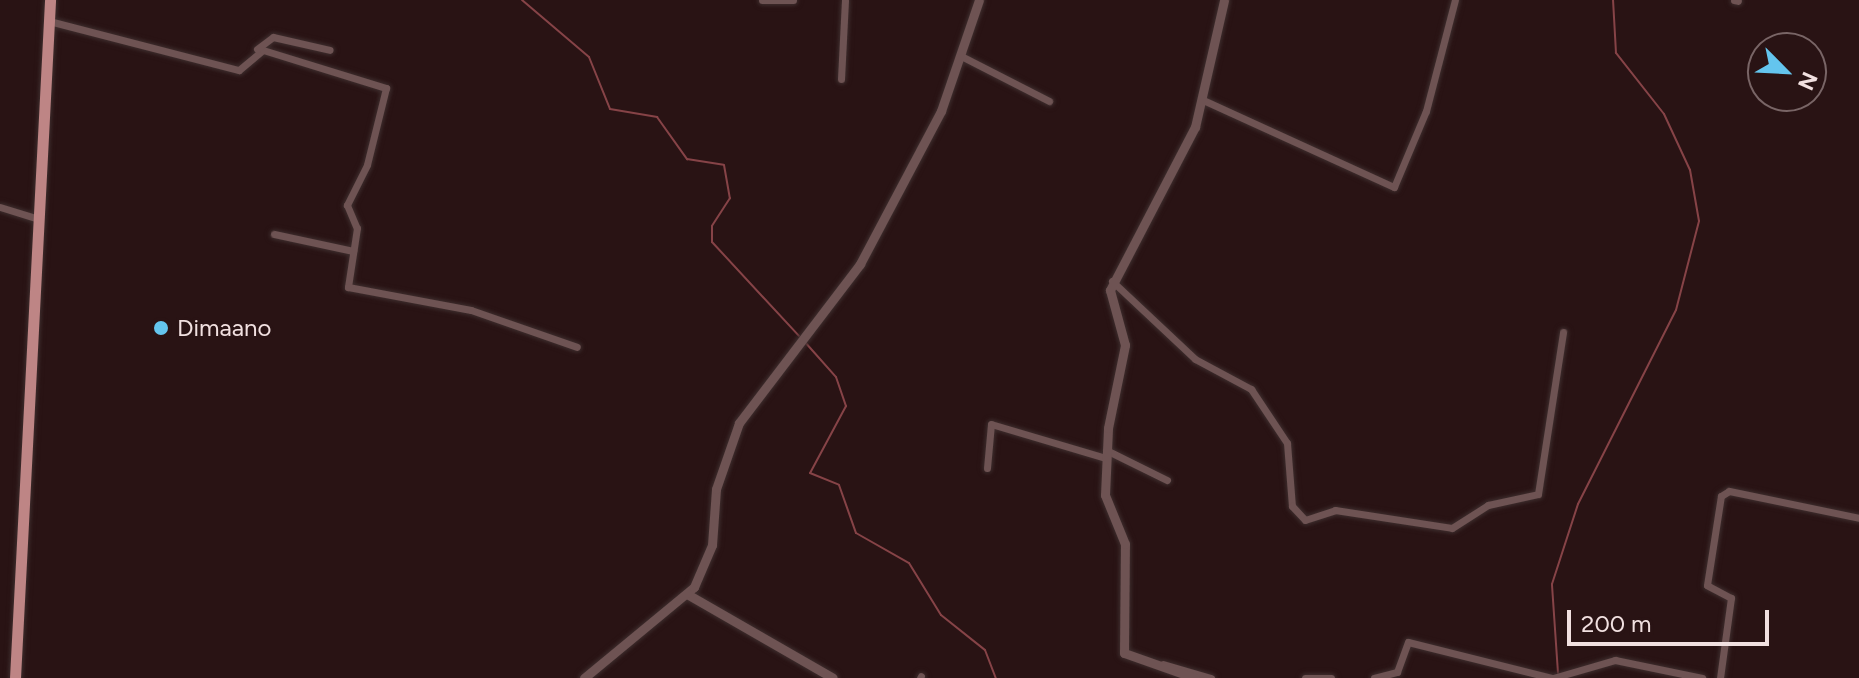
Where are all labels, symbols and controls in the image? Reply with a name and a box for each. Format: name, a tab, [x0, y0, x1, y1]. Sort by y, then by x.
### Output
north arrow	[1747, 32, 1827, 112]
text: N	[1792, 68, 1823, 94]
place label: Dimaano	[177, 314, 271, 342]
marker: Dimaano	[152, 319, 170, 337]
scale bar	[1571, 594, 1773, 644]
text: 200 m	[1581, 609, 1652, 638]

